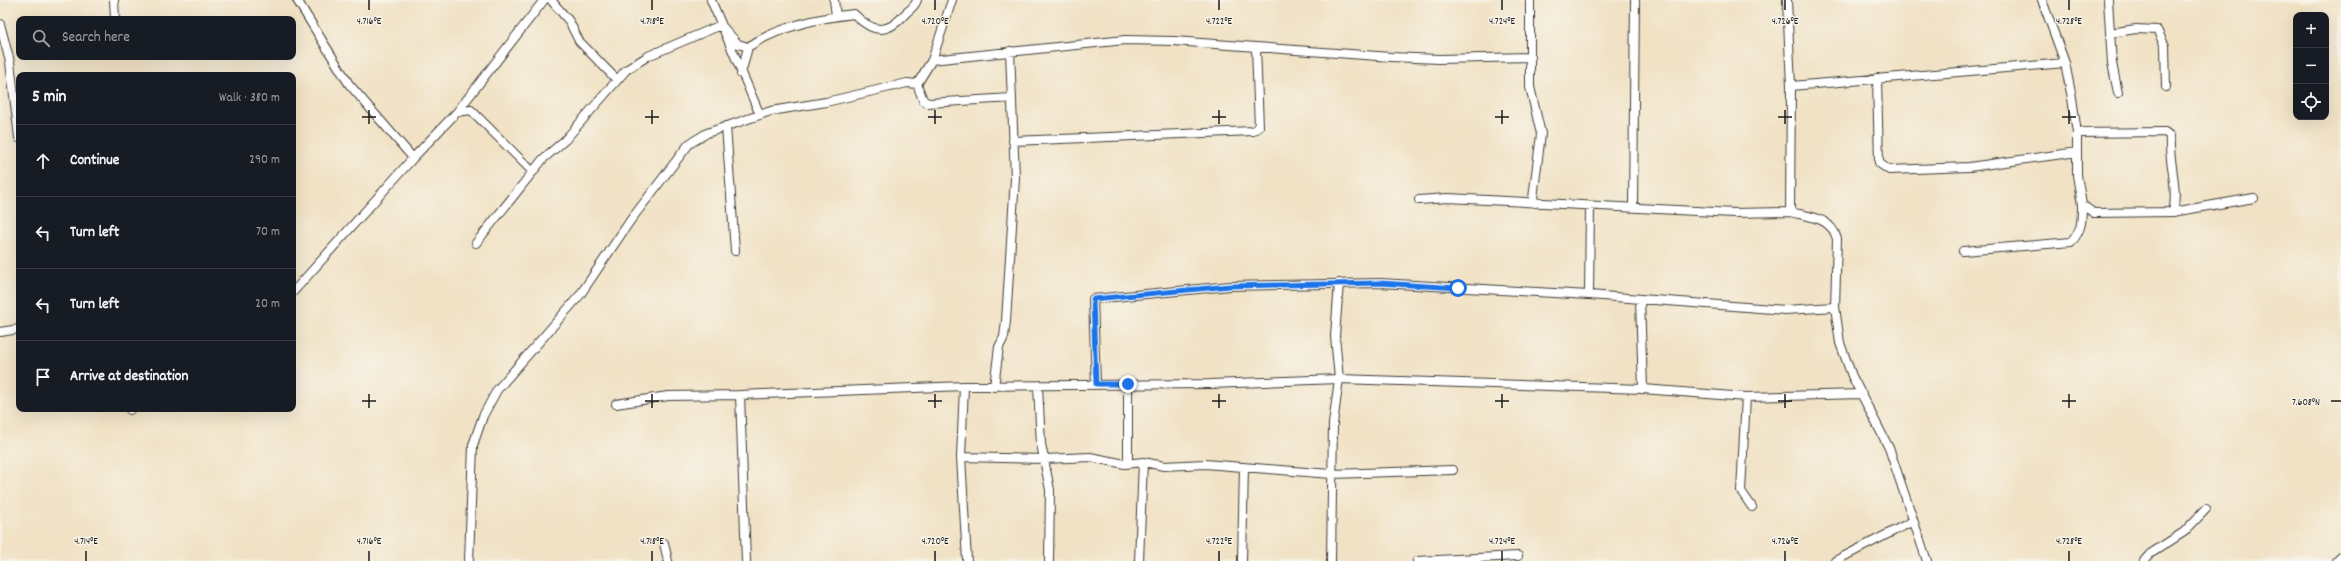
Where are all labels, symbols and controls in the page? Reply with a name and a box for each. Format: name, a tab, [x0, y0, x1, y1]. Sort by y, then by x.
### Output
map controls	[2293, 12, 2329, 120]
button: +	[2293, 12, 2329, 48]
text: 4.716°E	[357, 15, 382, 29]
text: 4.718°E	[640, 15, 664, 29]
text: 4.720°E	[921, 15, 949, 29]
text: 4.722°E	[1206, 15, 1233, 29]
text: 4.724°E	[1489, 15, 1515, 29]
text: 4.726°E	[1772, 15, 1799, 29]
text: 4.728°E	[2056, 15, 2082, 29]
search box	[16, 16, 296, 60]
icon: search	[30, 27, 52, 49]
text: Search here	[62, 27, 130, 49]
button: −	[2293, 48, 2329, 84]
button: locate	[2293, 84, 2329, 120]
text: 5 min	[32, 86, 66, 110]
text: Walk · 380 m	[219, 89, 280, 108]
icon: ahead	[32, 150, 54, 172]
text: Continue	[70, 150, 119, 172]
text: 290 m	[249, 151, 280, 170]
icon: left	[32, 222, 54, 244]
text: Turn left	[70, 222, 119, 244]
text: 70 m	[256, 223, 280, 242]
route start	[1449, 279, 1467, 297]
icon: left	[32, 294, 54, 316]
text: Turn left	[70, 294, 119, 316]
text: 20 m	[255, 295, 280, 314]
icon: arrive	[32, 366, 54, 388]
text: Arrive at destination	[70, 366, 188, 388]
route end	[1119, 375, 1137, 393]
text: 7.608°N	[2292, 396, 2320, 410]
text: 4.714°E	[74, 535, 98, 549]
text: 4.716°E	[357, 535, 382, 549]
text: 4.718°E	[640, 535, 664, 549]
text: 4.720°E	[921, 535, 949, 549]
text: 4.722°E	[1206, 535, 1233, 549]
text: 4.724°E	[1489, 535, 1515, 549]
text: 4.726°E	[1772, 535, 1799, 549]
text: 4.728°E	[2056, 535, 2082, 549]

